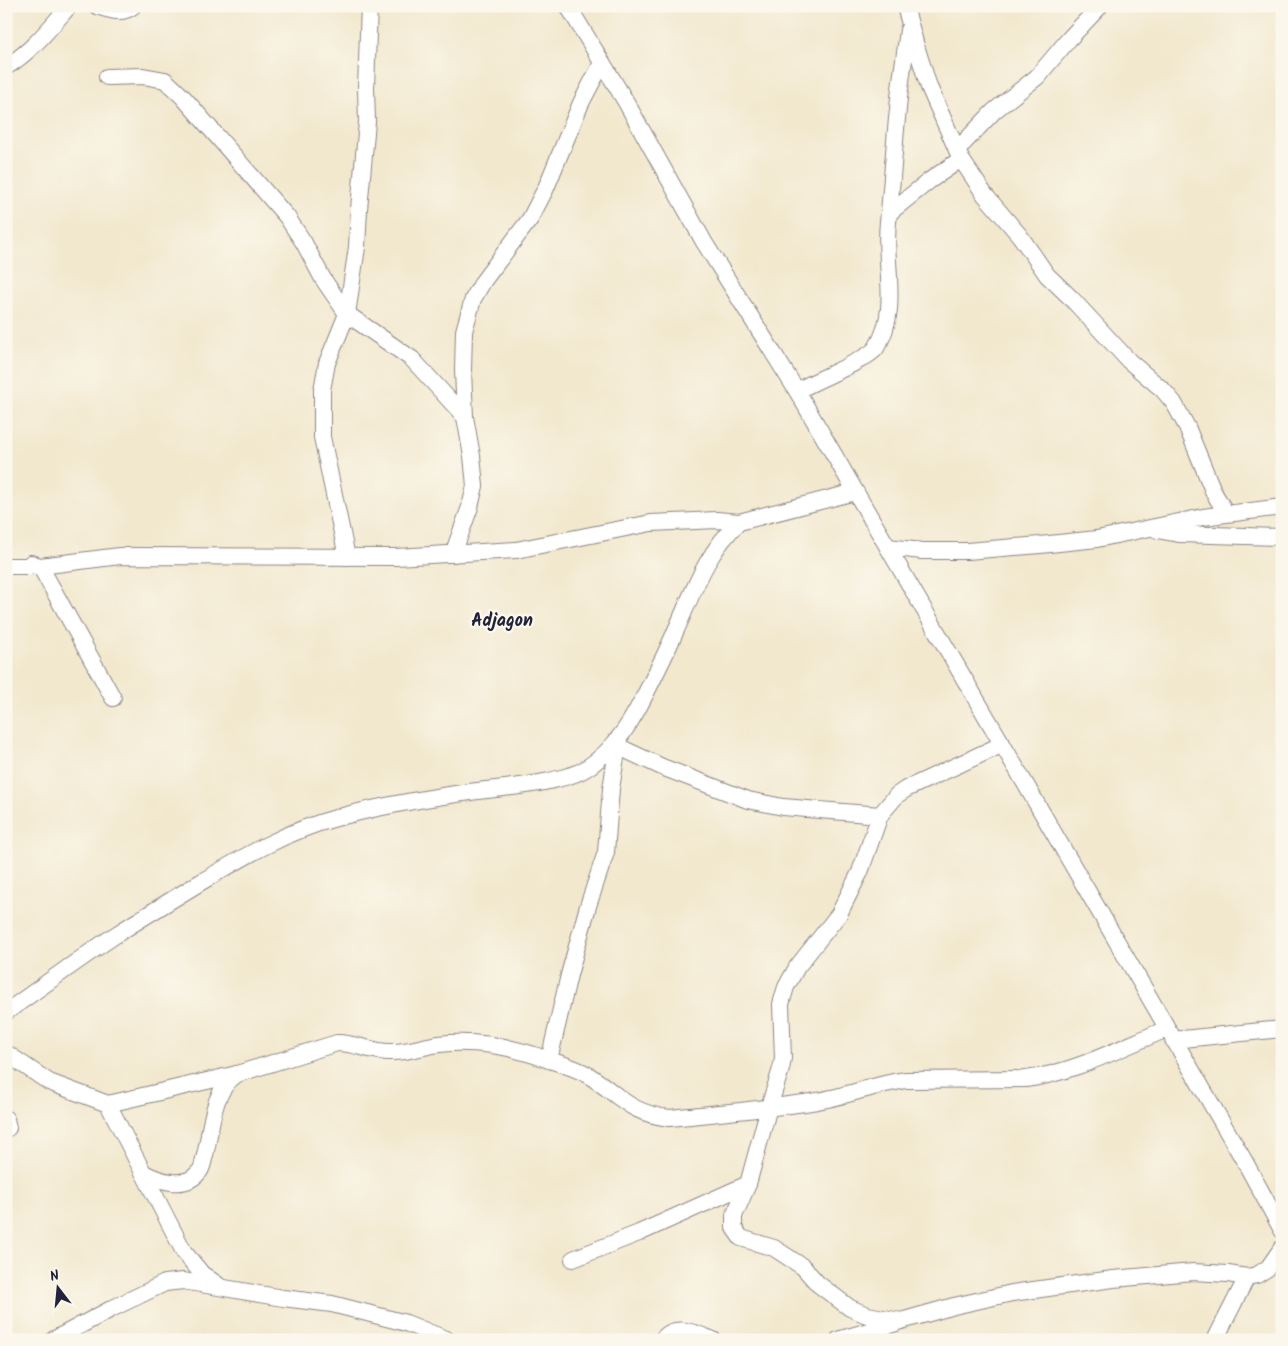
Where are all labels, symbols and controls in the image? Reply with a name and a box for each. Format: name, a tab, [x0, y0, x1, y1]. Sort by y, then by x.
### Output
district label: Adjagon	[471, 607, 533, 636]
north arrow	[32, 1264, 82, 1314]
text: N	[47, 1265, 62, 1288]

